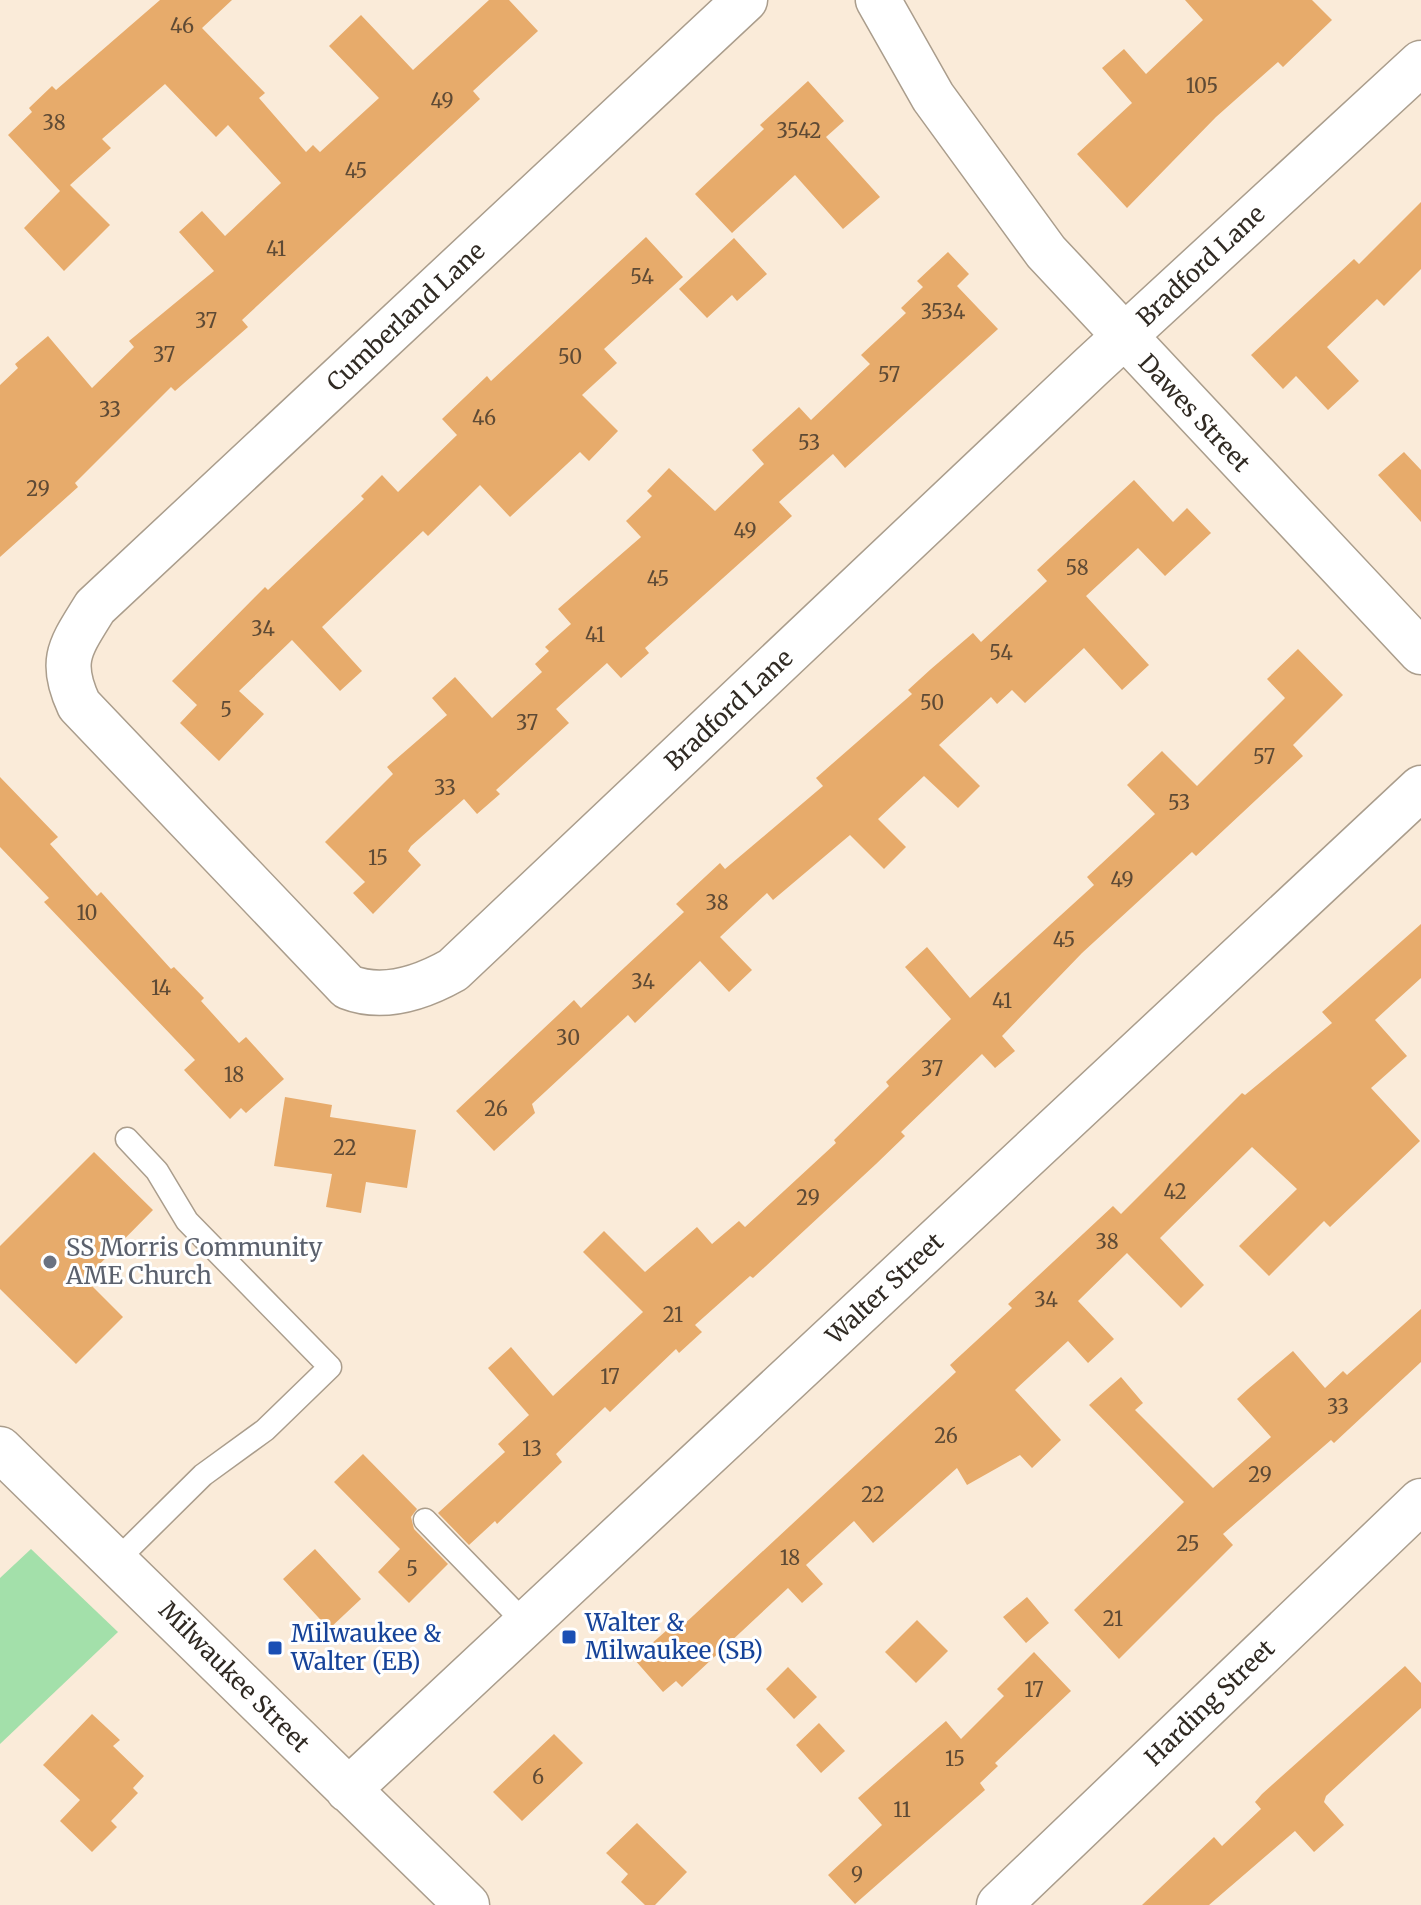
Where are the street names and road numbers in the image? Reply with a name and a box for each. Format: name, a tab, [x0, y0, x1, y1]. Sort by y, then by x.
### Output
street label: Bradford Lane	[1130, 198, 1271, 333]
street label: Cumberland Lane	[320, 235, 491, 398]
street label: Dawes Street	[1132, 347, 1257, 479]
street label: Bradford Lane	[658, 642, 799, 777]
street label: Walter Street	[819, 1226, 950, 1352]
street label: Milwaukee Street	[152, 1595, 317, 1759]
street label: Harding Street	[1138, 1632, 1282, 1772]

